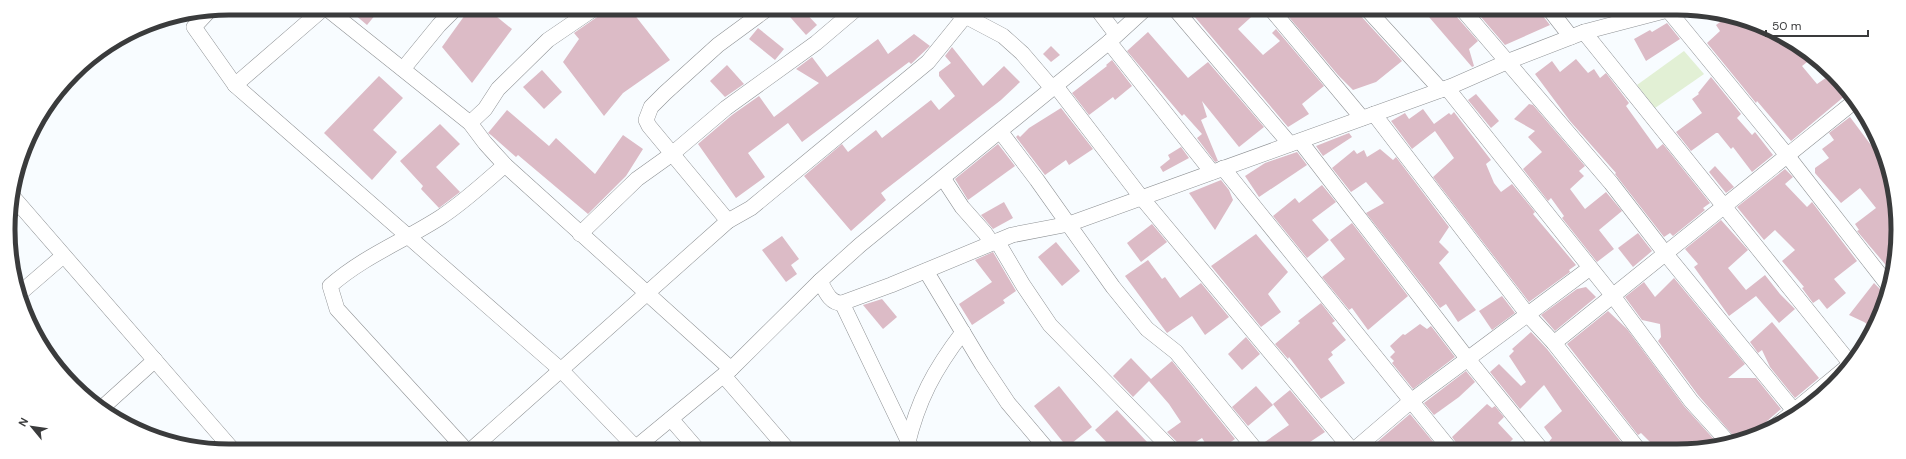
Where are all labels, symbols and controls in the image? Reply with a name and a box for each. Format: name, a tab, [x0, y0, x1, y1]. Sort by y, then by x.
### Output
scale bar	[1766, 12, 1868, 38]
text: 50 m	[1772, 18, 1801, 34]
north arrow	[12, 407, 52, 447]
text: N	[15, 415, 31, 429]

